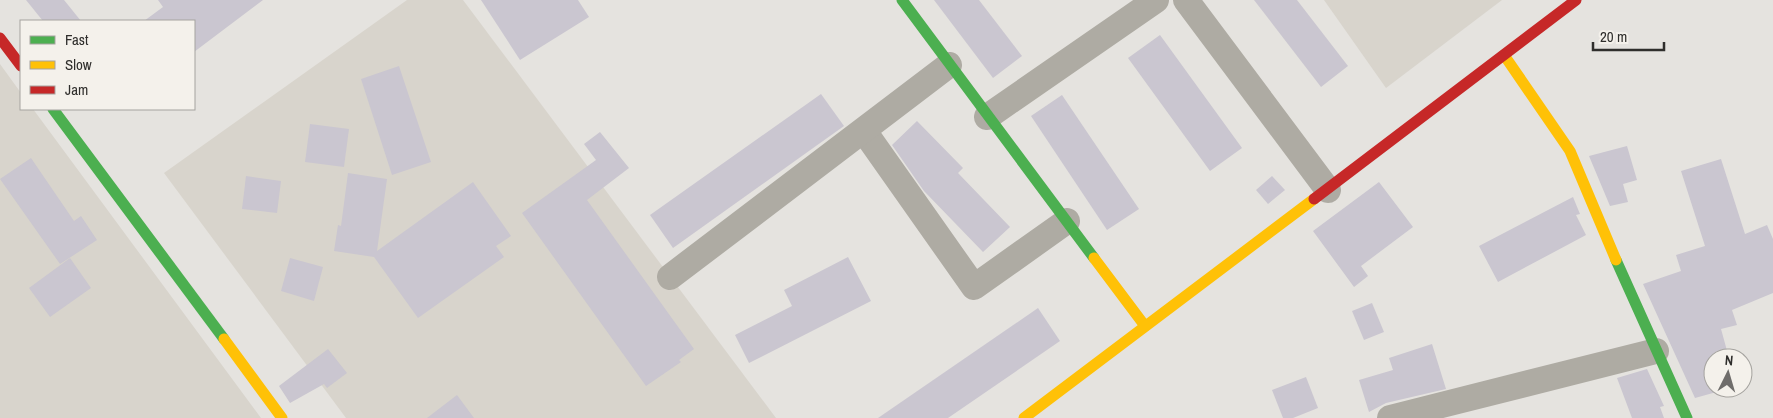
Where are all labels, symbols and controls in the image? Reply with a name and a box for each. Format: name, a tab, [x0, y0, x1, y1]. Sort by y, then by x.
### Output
legend	[20, 20, 195, 110]
scale bar	[1593, 20, 1664, 52]
text: 20 m	[1600, 26, 1627, 47]
text: Fast	[65, 29, 89, 50]
text: Slow	[65, 54, 92, 75]
text: Jam	[65, 79, 88, 100]
north arrow	[1703, 348, 1753, 398]
text: N	[1724, 351, 1734, 369]

